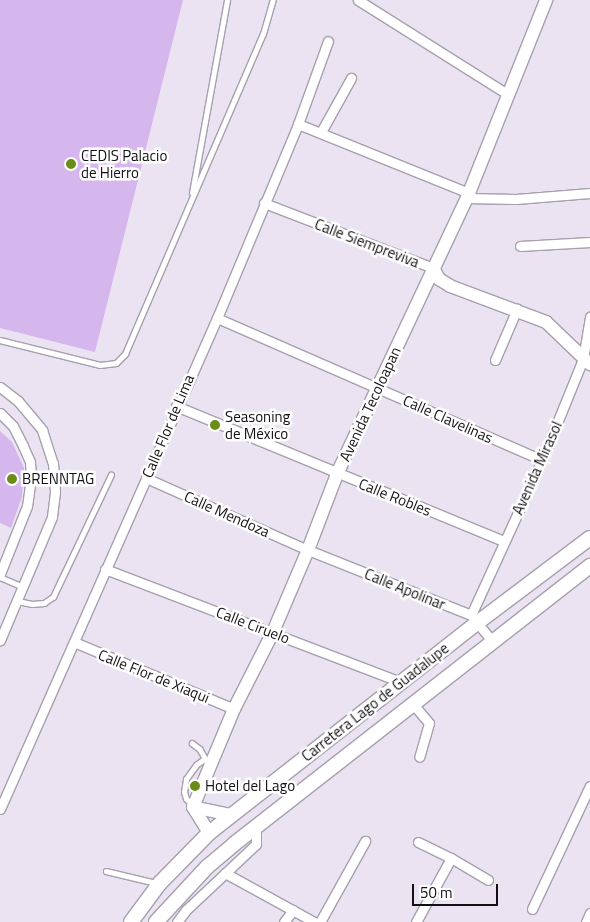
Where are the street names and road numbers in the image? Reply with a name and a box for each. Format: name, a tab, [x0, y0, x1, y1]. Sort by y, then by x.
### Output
street label: Calle Siempreviva	[312, 215, 422, 271]
street label: Avenida Tecoloapan	[336, 344, 404, 464]
street label: Calle Flor de Lima	[138, 372, 198, 480]
street label: Calle Clavelinas	[400, 391, 496, 447]
street label: Avenida Mirasol	[508, 418, 566, 518]
street label: Calle Robles	[356, 474, 434, 520]
street label: Calle Mendoza	[181, 487, 273, 541]
street label: Calle Apolinar	[362, 565, 448, 613]
street label: Calle Ciruelo	[214, 603, 292, 647]
street label: Carretera Lago de Guadalupe	[298, 639, 452, 765]
street label: Calle Flor de Xiaqui	[96, 645, 212, 707]

